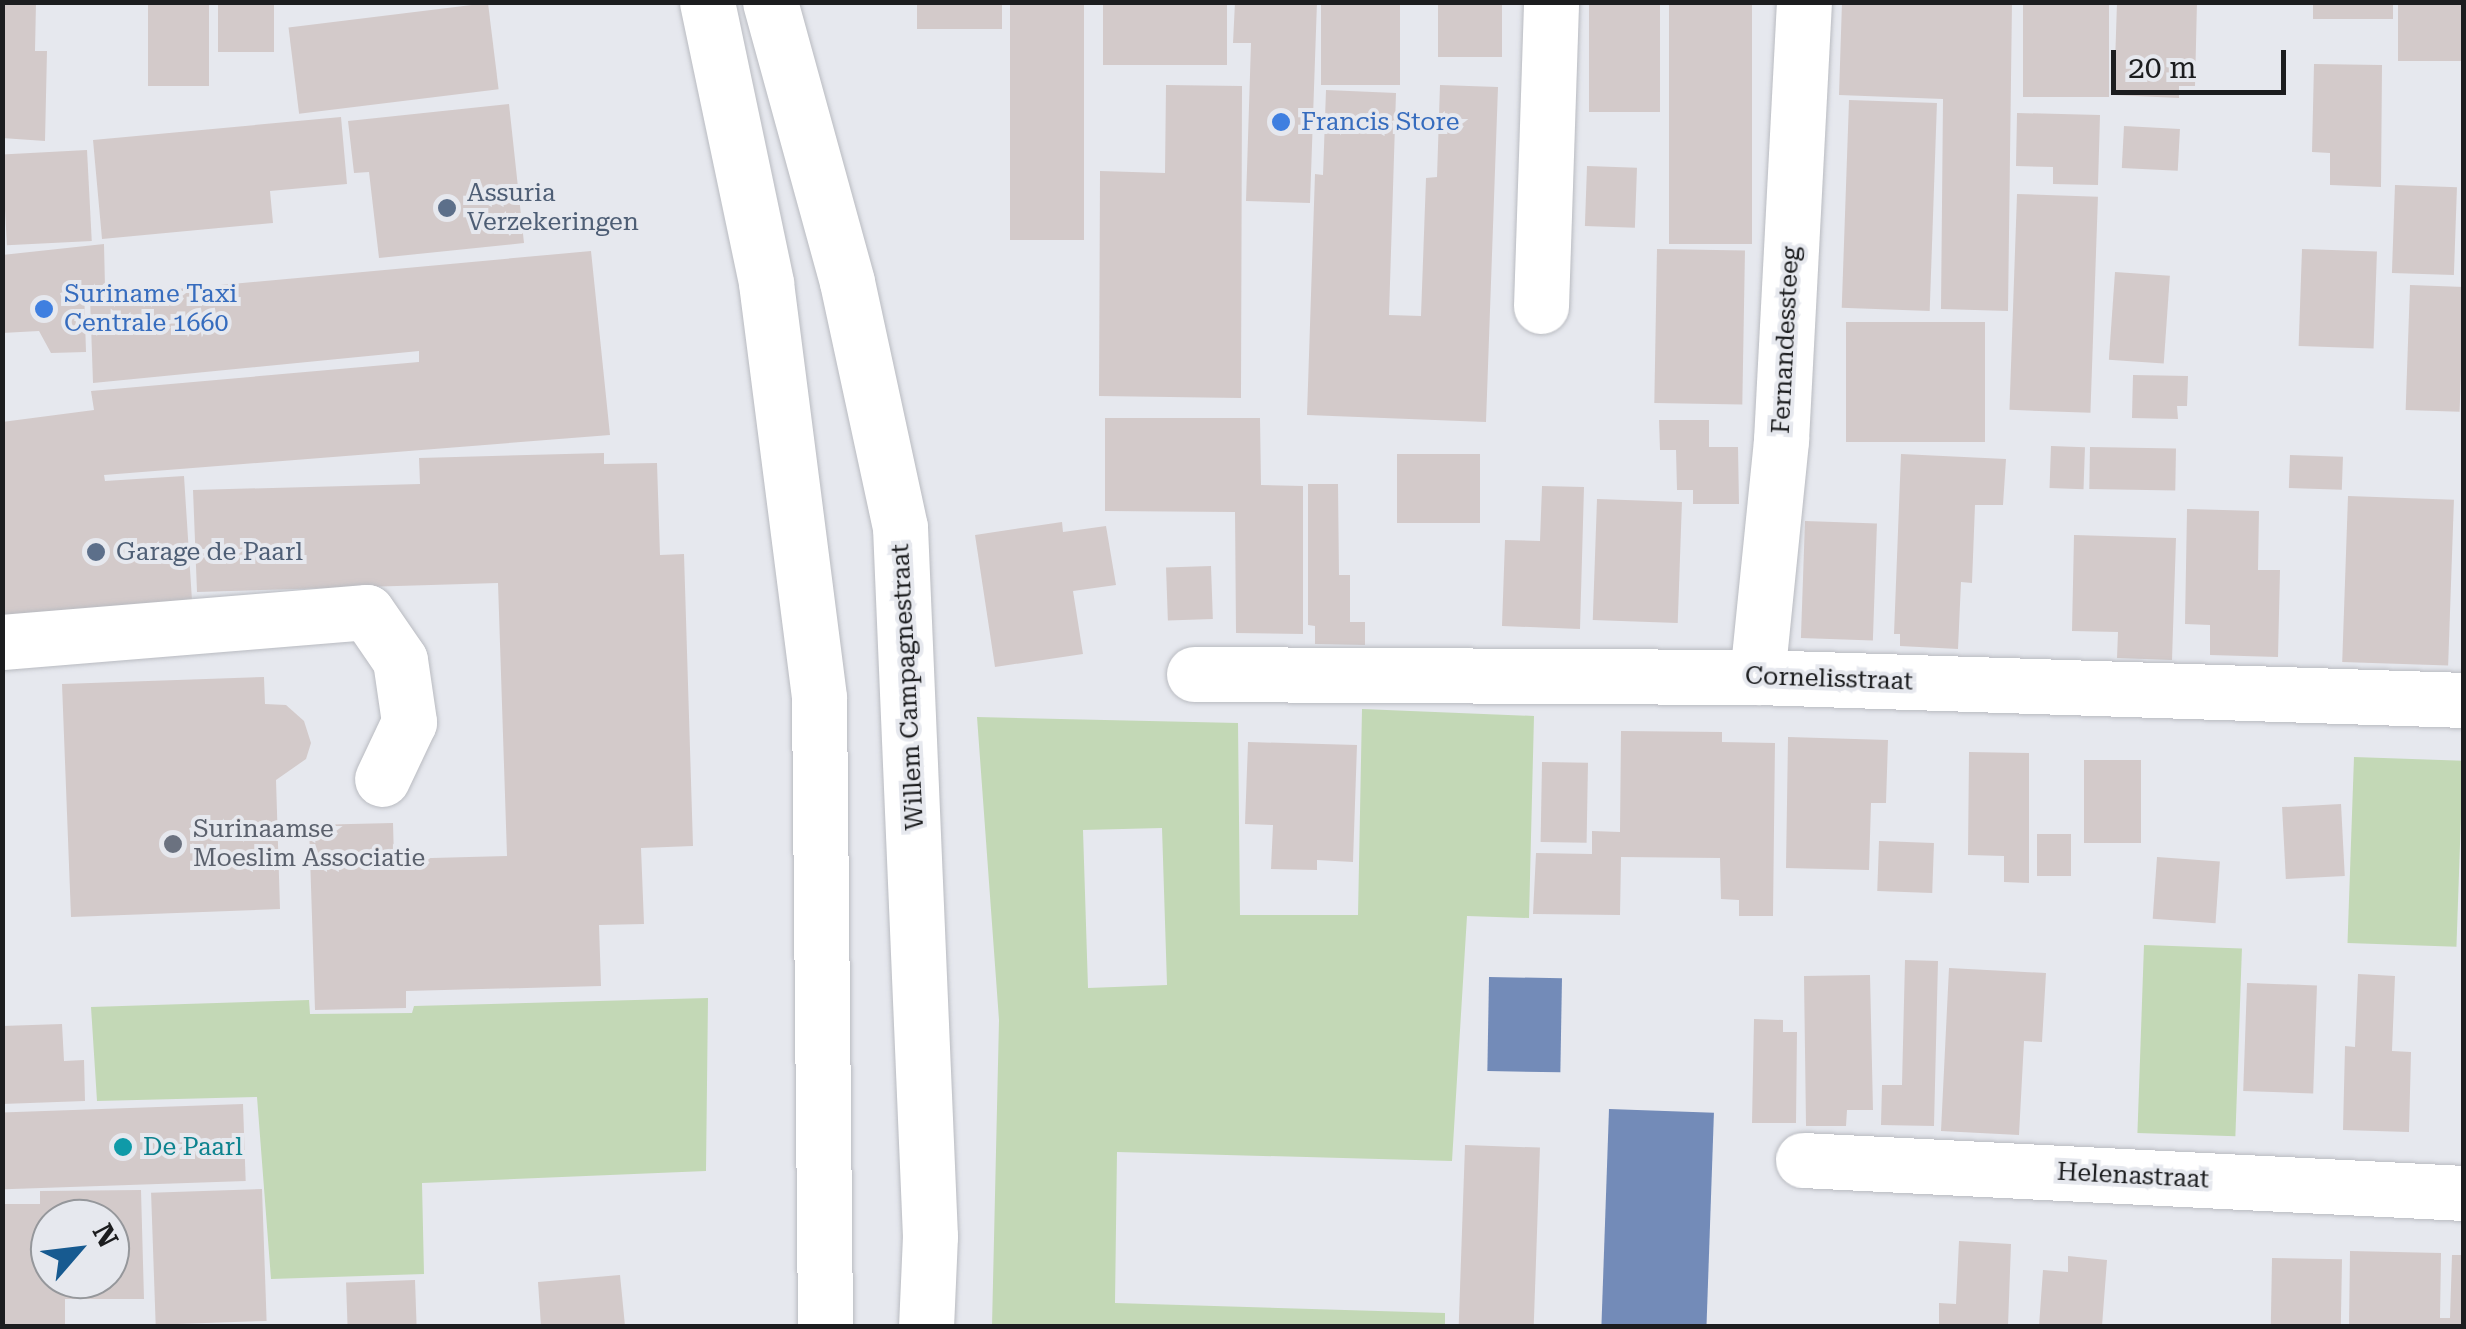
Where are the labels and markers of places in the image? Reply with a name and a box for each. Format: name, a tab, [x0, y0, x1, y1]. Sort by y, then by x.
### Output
place label: Francis Store	[1301, 107, 1459, 137]
marker: Francis Store	[1270, 111, 1292, 133]
place label: Assuria Verzekeringen	[467, 179, 639, 238]
marker: Assuria Verzekeringen	[436, 197, 458, 219]
place label: Suriname Taxi Centrale 1660	[64, 280, 237, 339]
marker: Suriname Taxi Centrale 1660	[33, 298, 55, 320]
place label: Garage de Paarl	[116, 537, 303, 567]
marker: Garage de Paarl	[85, 541, 107, 563]
place label: Surinaamse Moeslim Associatie	[193, 815, 425, 874]
marker: Surinaamse Moeslim Associatie	[162, 833, 184, 855]
place label: De Paarl	[143, 1132, 243, 1162]
marker: De Paarl	[112, 1136, 134, 1158]

